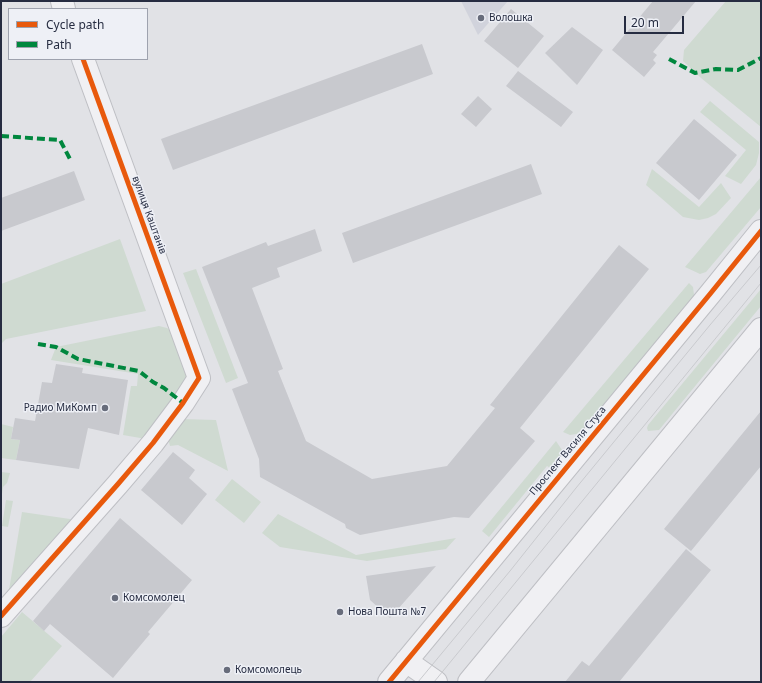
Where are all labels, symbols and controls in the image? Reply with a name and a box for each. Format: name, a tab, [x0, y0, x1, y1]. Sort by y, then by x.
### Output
legend	[8, 8, 148, 60]
scale bar	[626, 8, 686, 34]
place label: Волошка	[489, 12, 533, 24]
marker: Волошка	[476, 13, 486, 23]
text: 20 m	[631, 14, 659, 31]
text: Cycle path	[46, 16, 104, 33]
text: Path	[46, 36, 72, 53]
street label: вулиця Каштанів	[129, 174, 169, 256]
place label: Радио МиКомп	[24, 402, 97, 414]
marker: Радио МиКомп	[100, 403, 110, 413]
street label: Проспект Василя Стуса	[527, 404, 609, 498]
place label: Комсомолец	[123, 592, 185, 604]
marker: Комсомолец	[110, 593, 120, 603]
place label: Нова Пошта №7	[348, 606, 426, 618]
marker: Нова Пошта №7	[335, 607, 345, 617]
place label: Комсомолець	[235, 664, 302, 676]
marker: Комсомолець	[222, 665, 232, 675]

